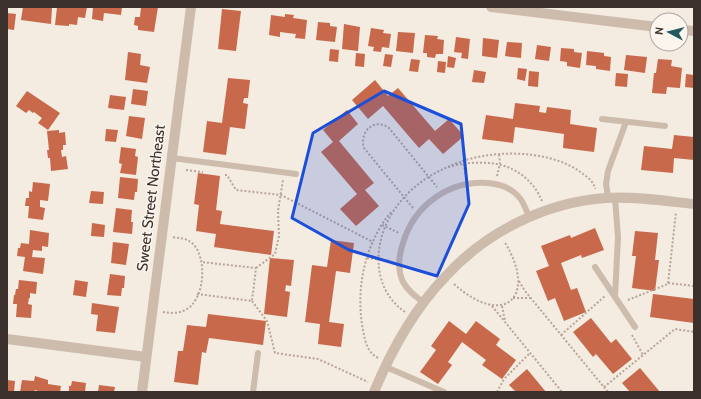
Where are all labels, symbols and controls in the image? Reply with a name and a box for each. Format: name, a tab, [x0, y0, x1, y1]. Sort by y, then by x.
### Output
north arrow	[649, 12, 689, 52]
text: N	[652, 26, 666, 35]
street label: Sweet Street Northeast	[133, 124, 169, 272]

